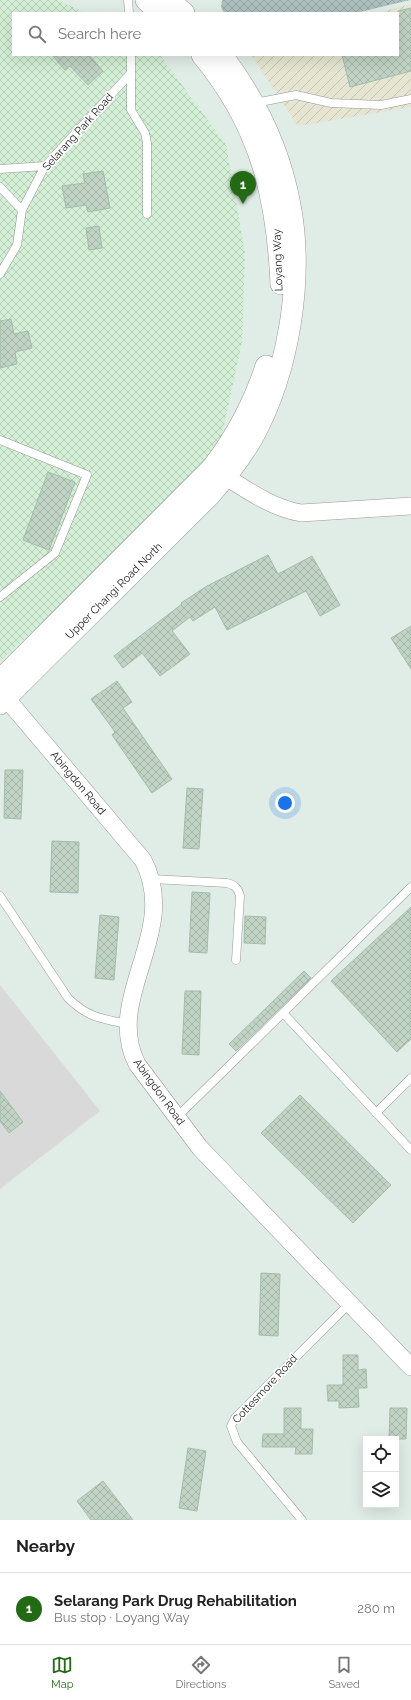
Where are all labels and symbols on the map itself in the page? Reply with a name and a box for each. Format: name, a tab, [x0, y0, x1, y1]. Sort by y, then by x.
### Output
street label: Selarang Park Road	[40, 91, 116, 173]
pin: 1	[230, 171, 256, 204]
street label: Loyang Way	[270, 228, 286, 292]
street label: Upper Changi Road North	[63, 540, 165, 642]
street label: Abingdon Road	[48, 749, 108, 817]
your location	[275, 793, 295, 813]
street label: Abingdon Road	[131, 1056, 188, 1128]
street label: Cottesmore Road	[230, 1352, 300, 1426]

